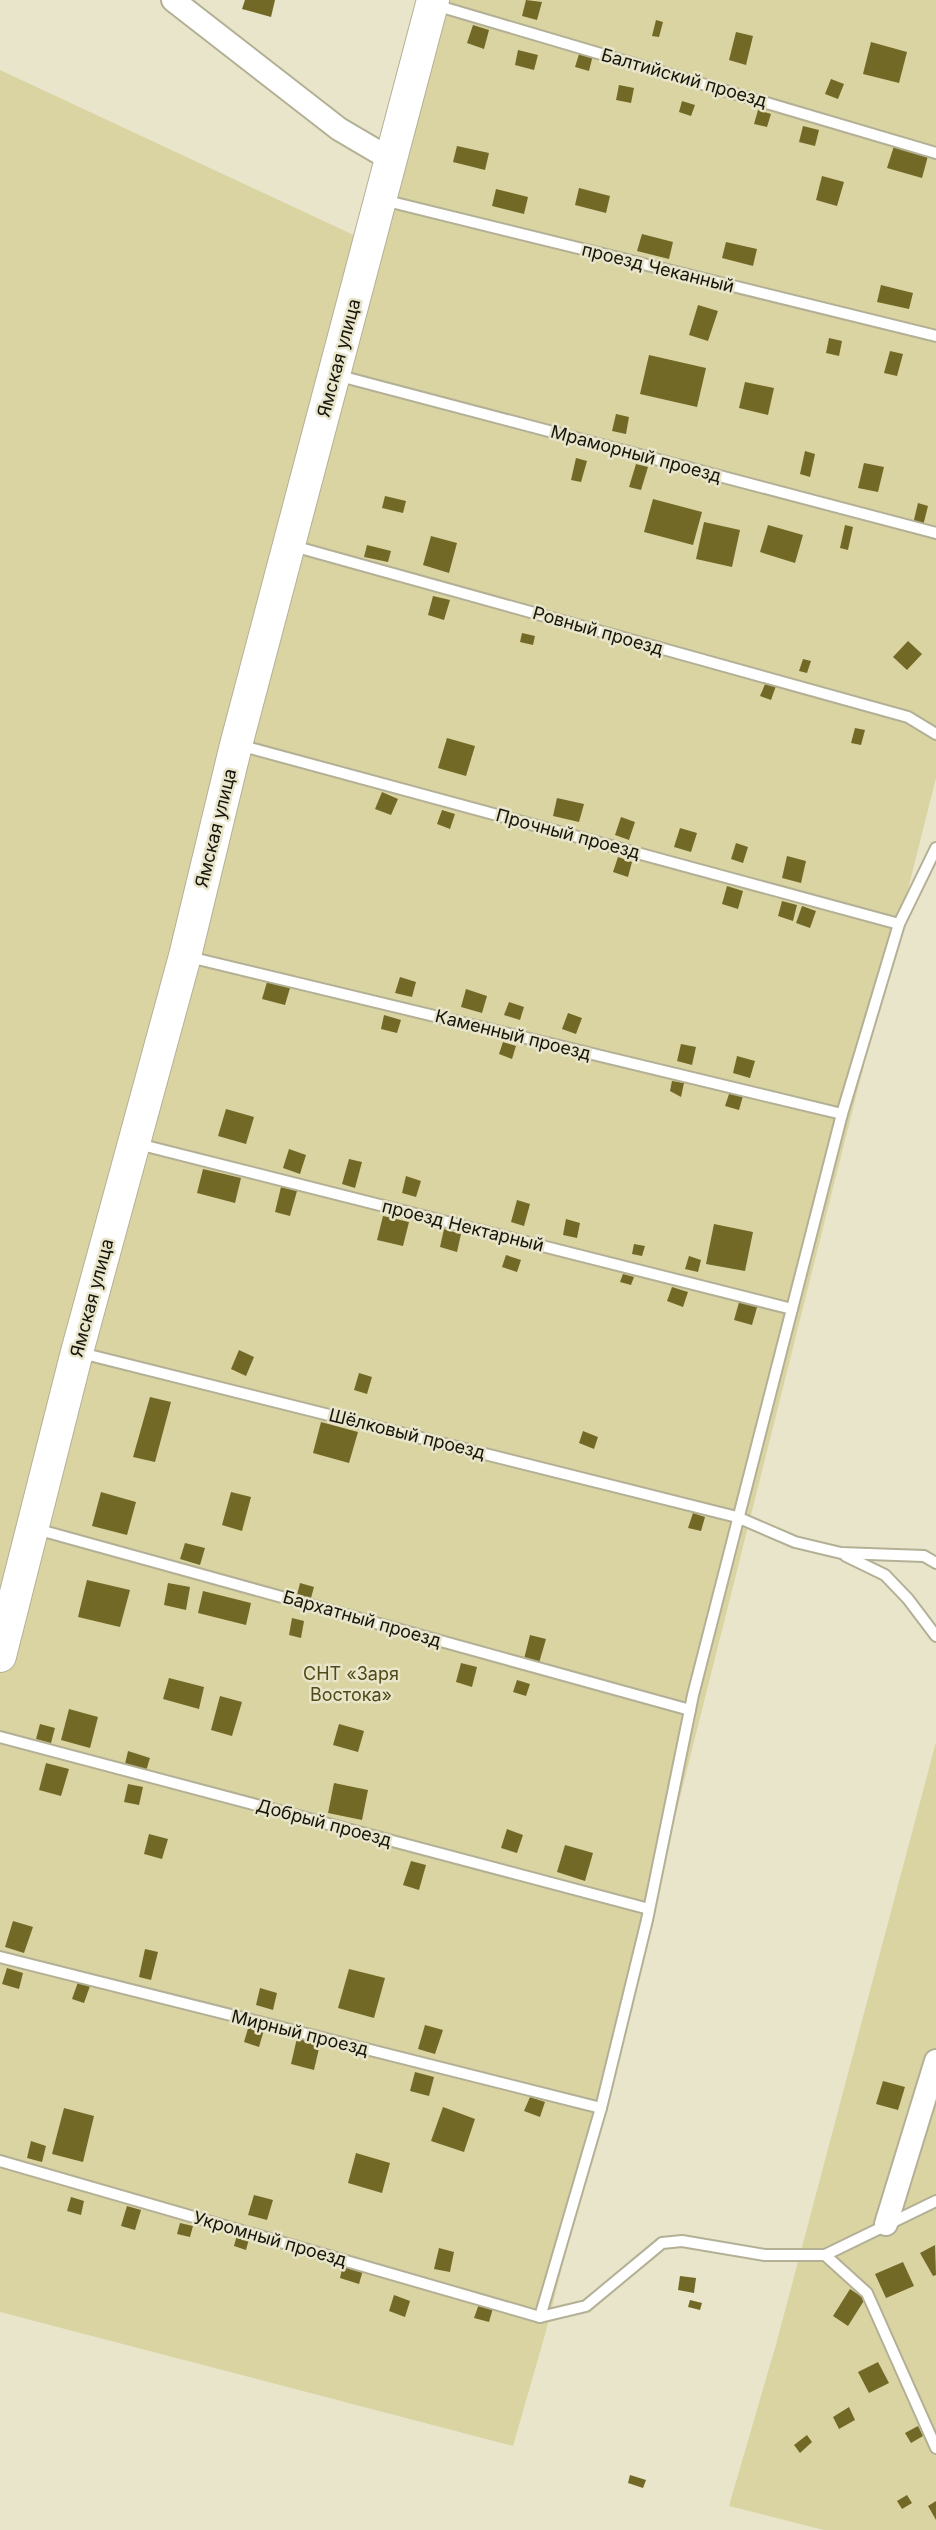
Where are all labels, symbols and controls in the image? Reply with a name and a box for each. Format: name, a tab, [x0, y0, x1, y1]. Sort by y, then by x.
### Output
street label: Балтийский проезд	[599, 44, 769, 111]
street label: проезд Чеканный	[580, 238, 736, 297]
street label: Ямская улица	[313, 296, 364, 419]
street label: Мраморный проезд	[548, 421, 724, 486]
street label: Ровный проезд	[530, 602, 666, 659]
street label: Ямская улица	[191, 766, 240, 890]
street label: Прочный проезд	[494, 804, 643, 863]
street label: Каменный проезд	[433, 1005, 593, 1064]
street label: проезд Нектарный	[380, 1195, 546, 1256]
street label: Ямская улица	[66, 1236, 117, 1359]
street label: Шёлковый проезд	[327, 1404, 488, 1463]
street label: Бархатный проезд	[281, 1586, 444, 1651]
park label: СНТ «Заря Востока»	[303, 1663, 399, 1705]
street label: Добрый проезд	[254, 1794, 394, 1851]
street label: Мирный проезд	[229, 2005, 371, 2060]
street label: Укромный проезд	[191, 2207, 349, 2270]

